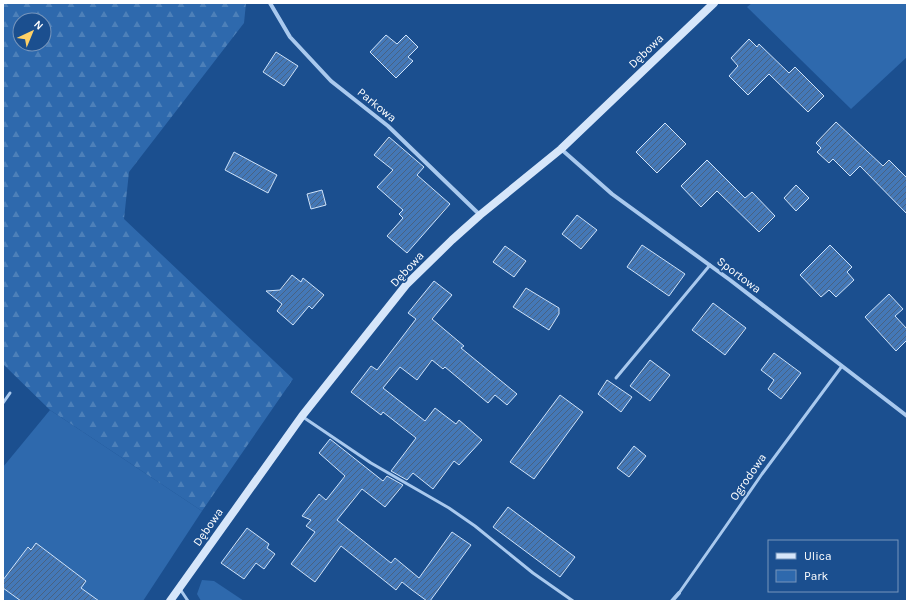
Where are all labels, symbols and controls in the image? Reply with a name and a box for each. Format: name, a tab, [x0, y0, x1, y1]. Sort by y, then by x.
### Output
north arrow	[12, 12, 52, 52]
text: N	[31, 18, 46, 33]
street label: Dębowa	[626, 31, 666, 71]
street label: Parkowa	[355, 85, 399, 125]
street label: Dębowa	[387, 248, 427, 290]
street label: Sportowa	[714, 254, 764, 296]
street label: Ogrodowa	[727, 451, 769, 503]
street label: Dębowa	[190, 505, 226, 549]
legend	[768, 540, 898, 592]
text: Ulica	[804, 549, 832, 563]
text: Park	[804, 569, 829, 583]

